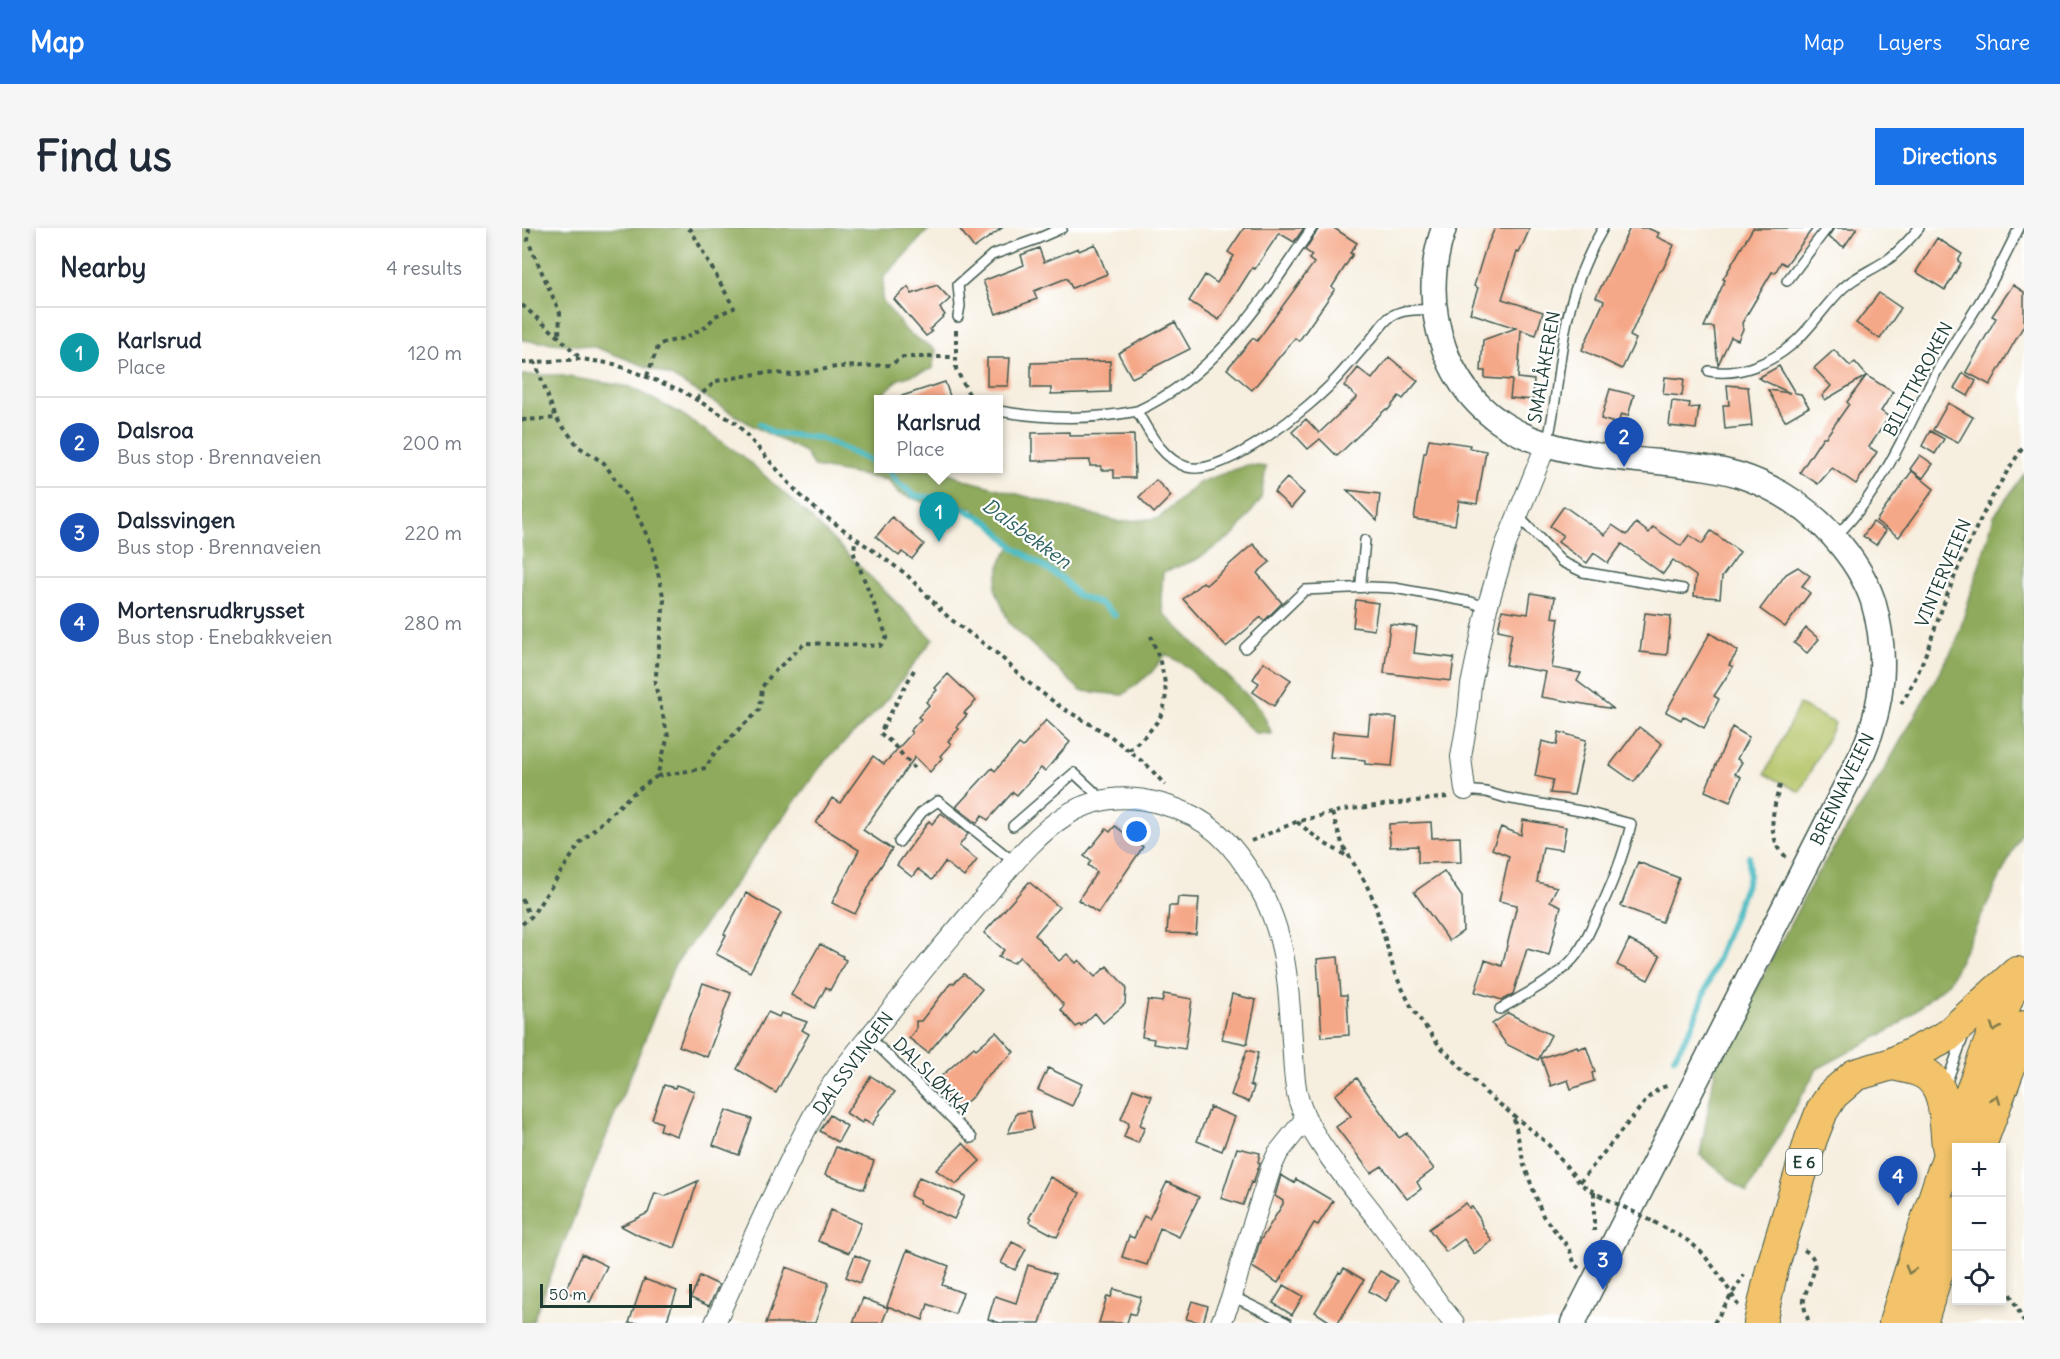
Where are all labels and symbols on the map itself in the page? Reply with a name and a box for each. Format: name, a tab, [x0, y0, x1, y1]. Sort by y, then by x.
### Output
street label: SMALÅKEREN	[1523, 309, 1565, 425]
street label: BILITTKROKEN	[1878, 318, 1958, 440]
pin: 2	[1604, 418, 1644, 467]
pin: 1	[920, 492, 958, 542]
water label: Dalsbekken	[978, 492, 1077, 574]
street label: VINTERVEIEN	[1910, 515, 1976, 631]
street label: BRENNAVEIEN	[1805, 729, 1879, 849]
your location	[1122, 817, 1151, 846]
street label: DALSSVINGEN	[808, 1007, 898, 1119]
one-way arrow	[1990, 1022, 2003, 1032]
street label: DALSLØKKA	[888, 1032, 976, 1120]
one-way arrow	[1988, 1094, 2001, 1104]
road number: E 6	[1786, 1149, 1822, 1175]
pin: 4	[1878, 1156, 1918, 1206]
pin: 3	[1584, 1240, 1622, 1290]
one-way arrow	[1905, 1264, 1917, 1275]
scale bar	[540, 1281, 692, 1308]

